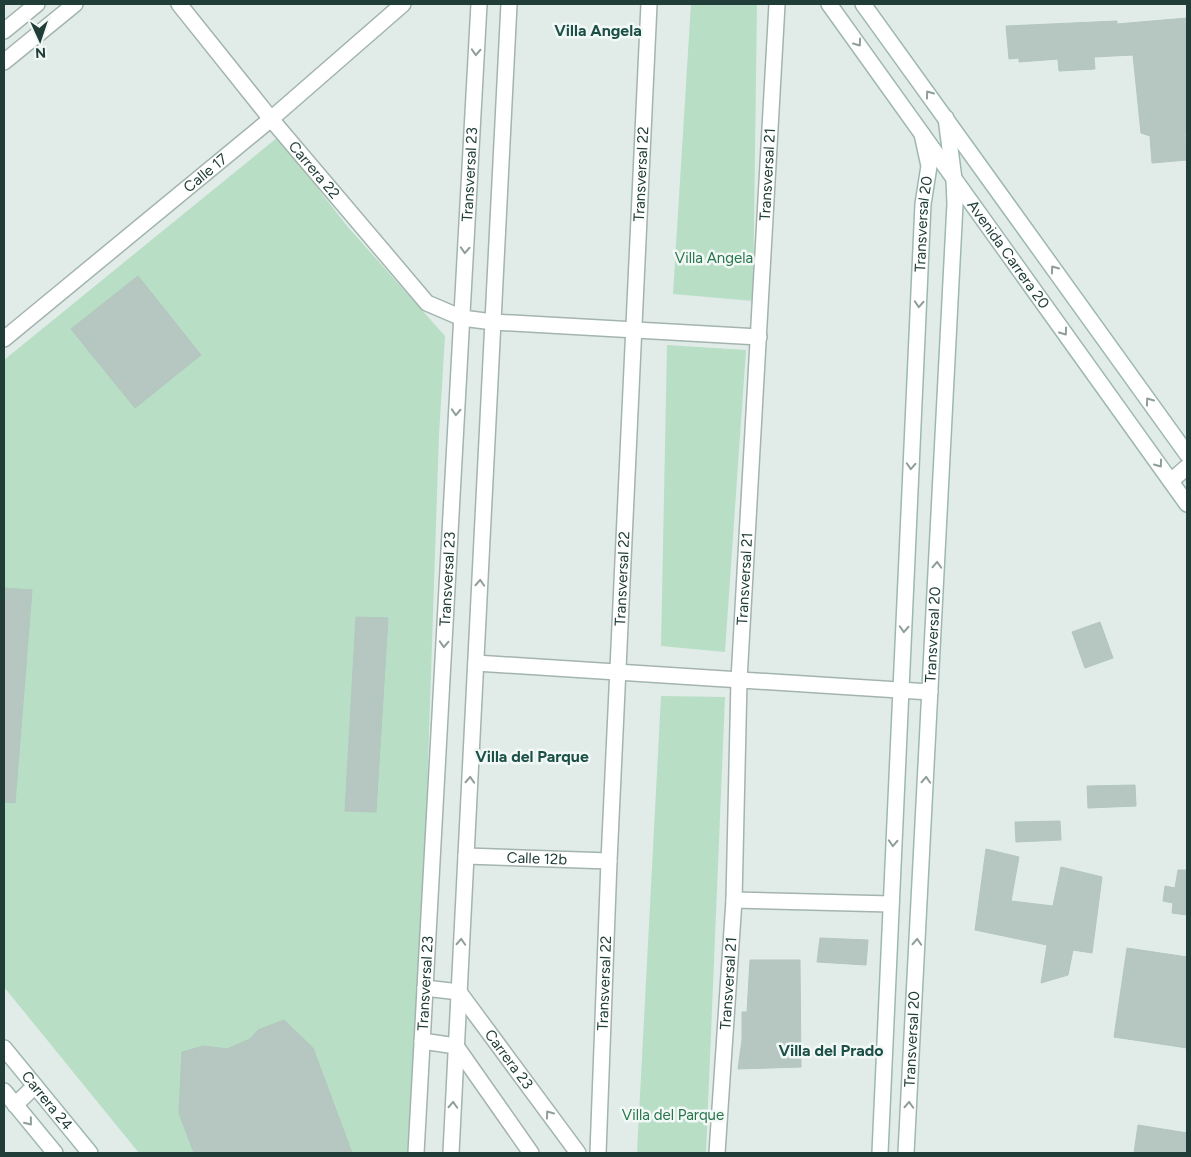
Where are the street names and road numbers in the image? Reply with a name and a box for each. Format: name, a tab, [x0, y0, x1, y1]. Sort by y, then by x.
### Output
street label: Transversal 22	[630, 126, 652, 222]
street label: Transversal 23	[458, 127, 481, 222]
street label: Transversal 21	[756, 128, 779, 221]
street label: Carrera 22	[285, 137, 344, 202]
street label: Calle 17	[180, 150, 231, 196]
street label: Transversal 20	[911, 175, 936, 272]
street label: Avenida Carrera 20	[963, 197, 1053, 312]
street label: Transversal 23	[436, 531, 459, 627]
street label: Transversal 22	[611, 531, 633, 626]
street label: Transversal 21	[733, 532, 756, 626]
street label: Transversal 20	[921, 586, 944, 683]
street label: Calle 12b	[506, 848, 568, 869]
street label: Transversal 23	[414, 935, 437, 1031]
street label: Transversal 22	[594, 935, 615, 1031]
street label: Transversal 21	[716, 936, 740, 1030]
street label: Transversal 20	[900, 991, 923, 1088]
street label: Carrera 23	[481, 1026, 537, 1093]
street label: Carrera 24	[18, 1067, 77, 1134]

